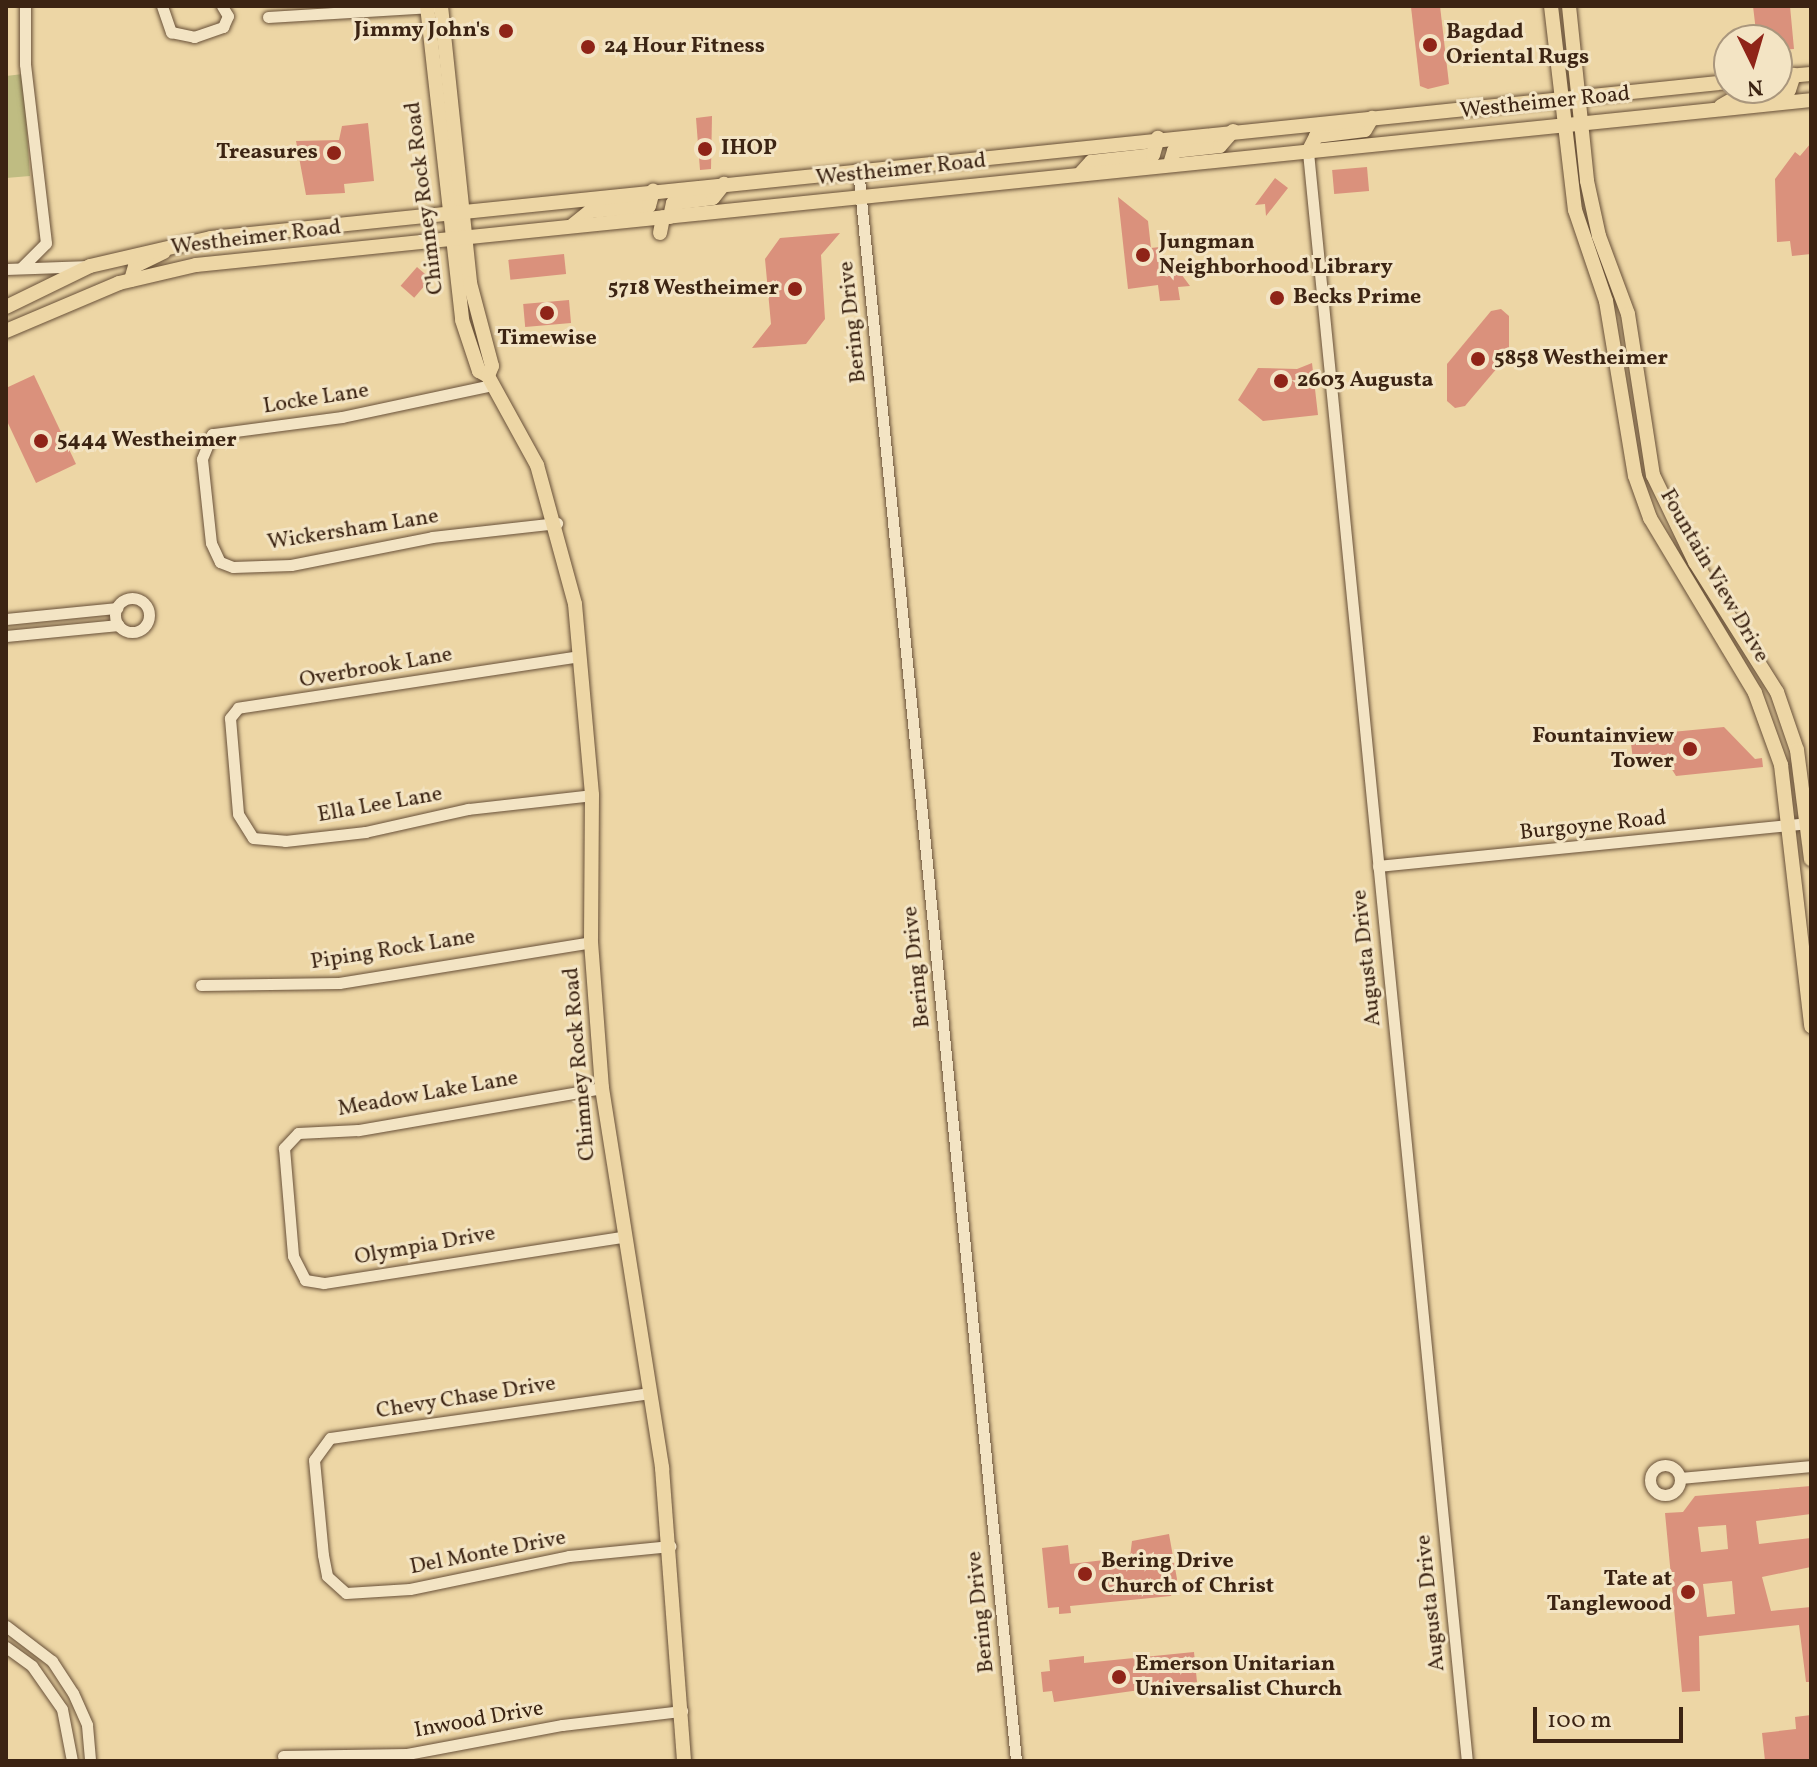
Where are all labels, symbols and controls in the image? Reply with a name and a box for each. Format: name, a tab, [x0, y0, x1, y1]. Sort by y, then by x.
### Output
place label: Jimmy John's	[354, 18, 490, 44]
place label: Bagdad Oriental Rugs	[1446, 19, 1589, 70]
marker: Jimmy John's	[497, 22, 515, 40]
north arrow	[1713, 24, 1793, 104]
place label: 24 Hour Fitness	[604, 34, 765, 60]
marker: Bagdad Oriental Rugs	[1421, 36, 1439, 54]
marker: 24 Hour Fitness	[579, 38, 597, 56]
text: N	[1746, 70, 1764, 103]
street label: Westheimer Road	[1458, 81, 1632, 125]
street label: Chimney Rock Road	[400, 100, 450, 296]
place label: IHOP	[721, 136, 777, 162]
place label: Treasures	[216, 140, 318, 166]
marker: IHOP	[696, 140, 714, 158]
marker: Treasures	[325, 144, 343, 162]
street label: Westheimer Road	[814, 148, 988, 192]
street label: Westheimer Road	[169, 214, 343, 262]
place label: Jungman Neighborhood Library	[1159, 229, 1393, 280]
marker: Jungman Neighborhood Library	[1134, 246, 1152, 264]
street label: Bering Drive	[833, 260, 873, 384]
place label: 5718 Westheimer	[607, 276, 779, 302]
marker: 5718 Westheimer	[786, 280, 804, 298]
place label: Becks Prime	[1293, 285, 1421, 311]
marker: Becks Prime	[1268, 289, 1286, 307]
marker: Timewise	[538, 304, 556, 322]
place label: Timewise	[497, 326, 597, 352]
place label: 5858 Westheimer	[1494, 346, 1668, 372]
marker: 5858 Westheimer	[1469, 350, 1487, 368]
place label: 2603 Augusta	[1297, 368, 1434, 394]
marker: 2603 Augusta	[1272, 372, 1290, 390]
street label: Locke Lane	[261, 378, 371, 420]
place label: 5444 Westheimer	[57, 428, 237, 454]
marker: 5444 Westheimer	[32, 432, 50, 450]
street label: Fountain View Drive	[1653, 484, 1775, 668]
street label: Wickersham Lane	[266, 503, 440, 557]
street label: Overbrook Lane	[297, 642, 455, 694]
place label: Fountainview Tower	[1532, 723, 1674, 774]
marker: Fountainview Tower	[1681, 740, 1699, 758]
street label: Ella Lee Lane	[316, 781, 444, 829]
street label: Burgoyne Road	[1518, 805, 1668, 847]
street label: Augusta Drive	[1347, 888, 1387, 1028]
street label: Bering Drive	[897, 905, 937, 1029]
street label: Piping Rock Lane	[309, 924, 477, 976]
street label: Chimney Rock Road	[558, 966, 602, 1162]
street label: Meadow Lake Lane	[335, 1065, 521, 1123]
street label: Olympia Drive	[353, 1221, 497, 1271]
street label: Chevy Chase Drive	[374, 1371, 558, 1425]
street label: Del Monte Drive	[408, 1525, 568, 1581]
street label: Augusta Drive	[1411, 1533, 1451, 1673]
place label: Bering Drive Church of Christ	[1101, 1548, 1272, 1600]
street label: Bering Drive	[961, 1550, 1001, 1674]
marker: Bering Drive Church of Christ	[1076, 1565, 1094, 1583]
place label: Tate at Tanglewood	[1547, 1566, 1672, 1618]
marker: Tate at Tanglewood	[1679, 1583, 1697, 1601]
place label: Emerson Unitarian Universalist Church	[1135, 1651, 1342, 1702]
marker: Emerson Unitarian Universalist Church	[1110, 1668, 1128, 1686]
scale bar	[1537, 1691, 1687, 1741]
street label: Inwood Drive	[412, 1696, 546, 1744]
text: 100 m	[1547, 1704, 1612, 1738]

